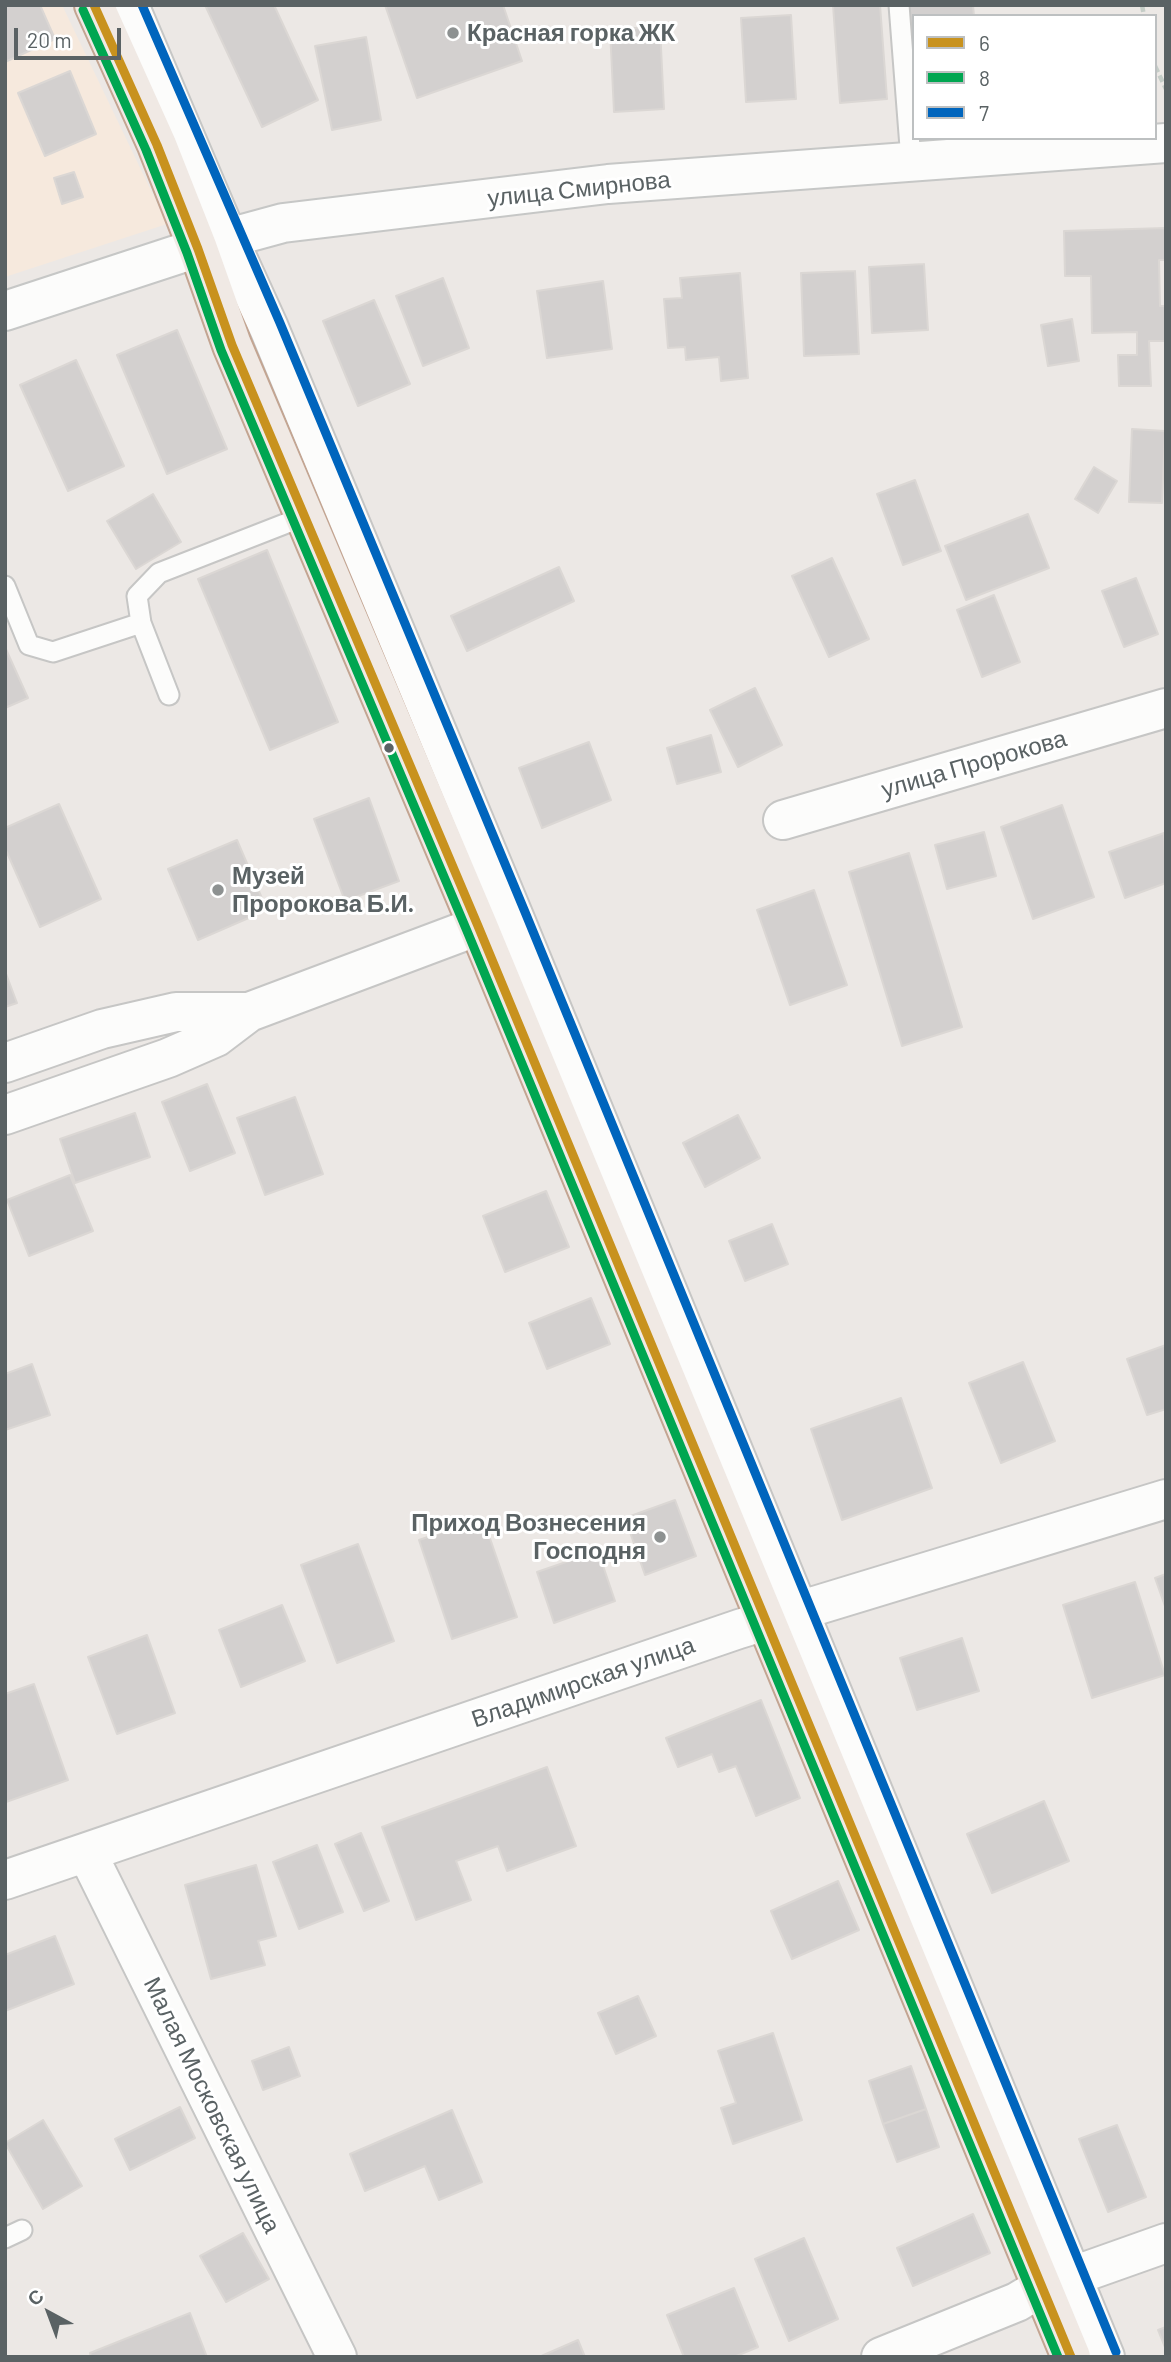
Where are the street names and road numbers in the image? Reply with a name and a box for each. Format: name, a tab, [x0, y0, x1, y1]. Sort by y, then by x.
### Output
street label: улица Смирнова	[486, 165, 672, 213]
street label: улица Пророкова	[878, 724, 1070, 804]
street label: Владимирская улица	[468, 1630, 698, 1734]
street label: Малая Московская улица	[137, 1972, 287, 2238]

